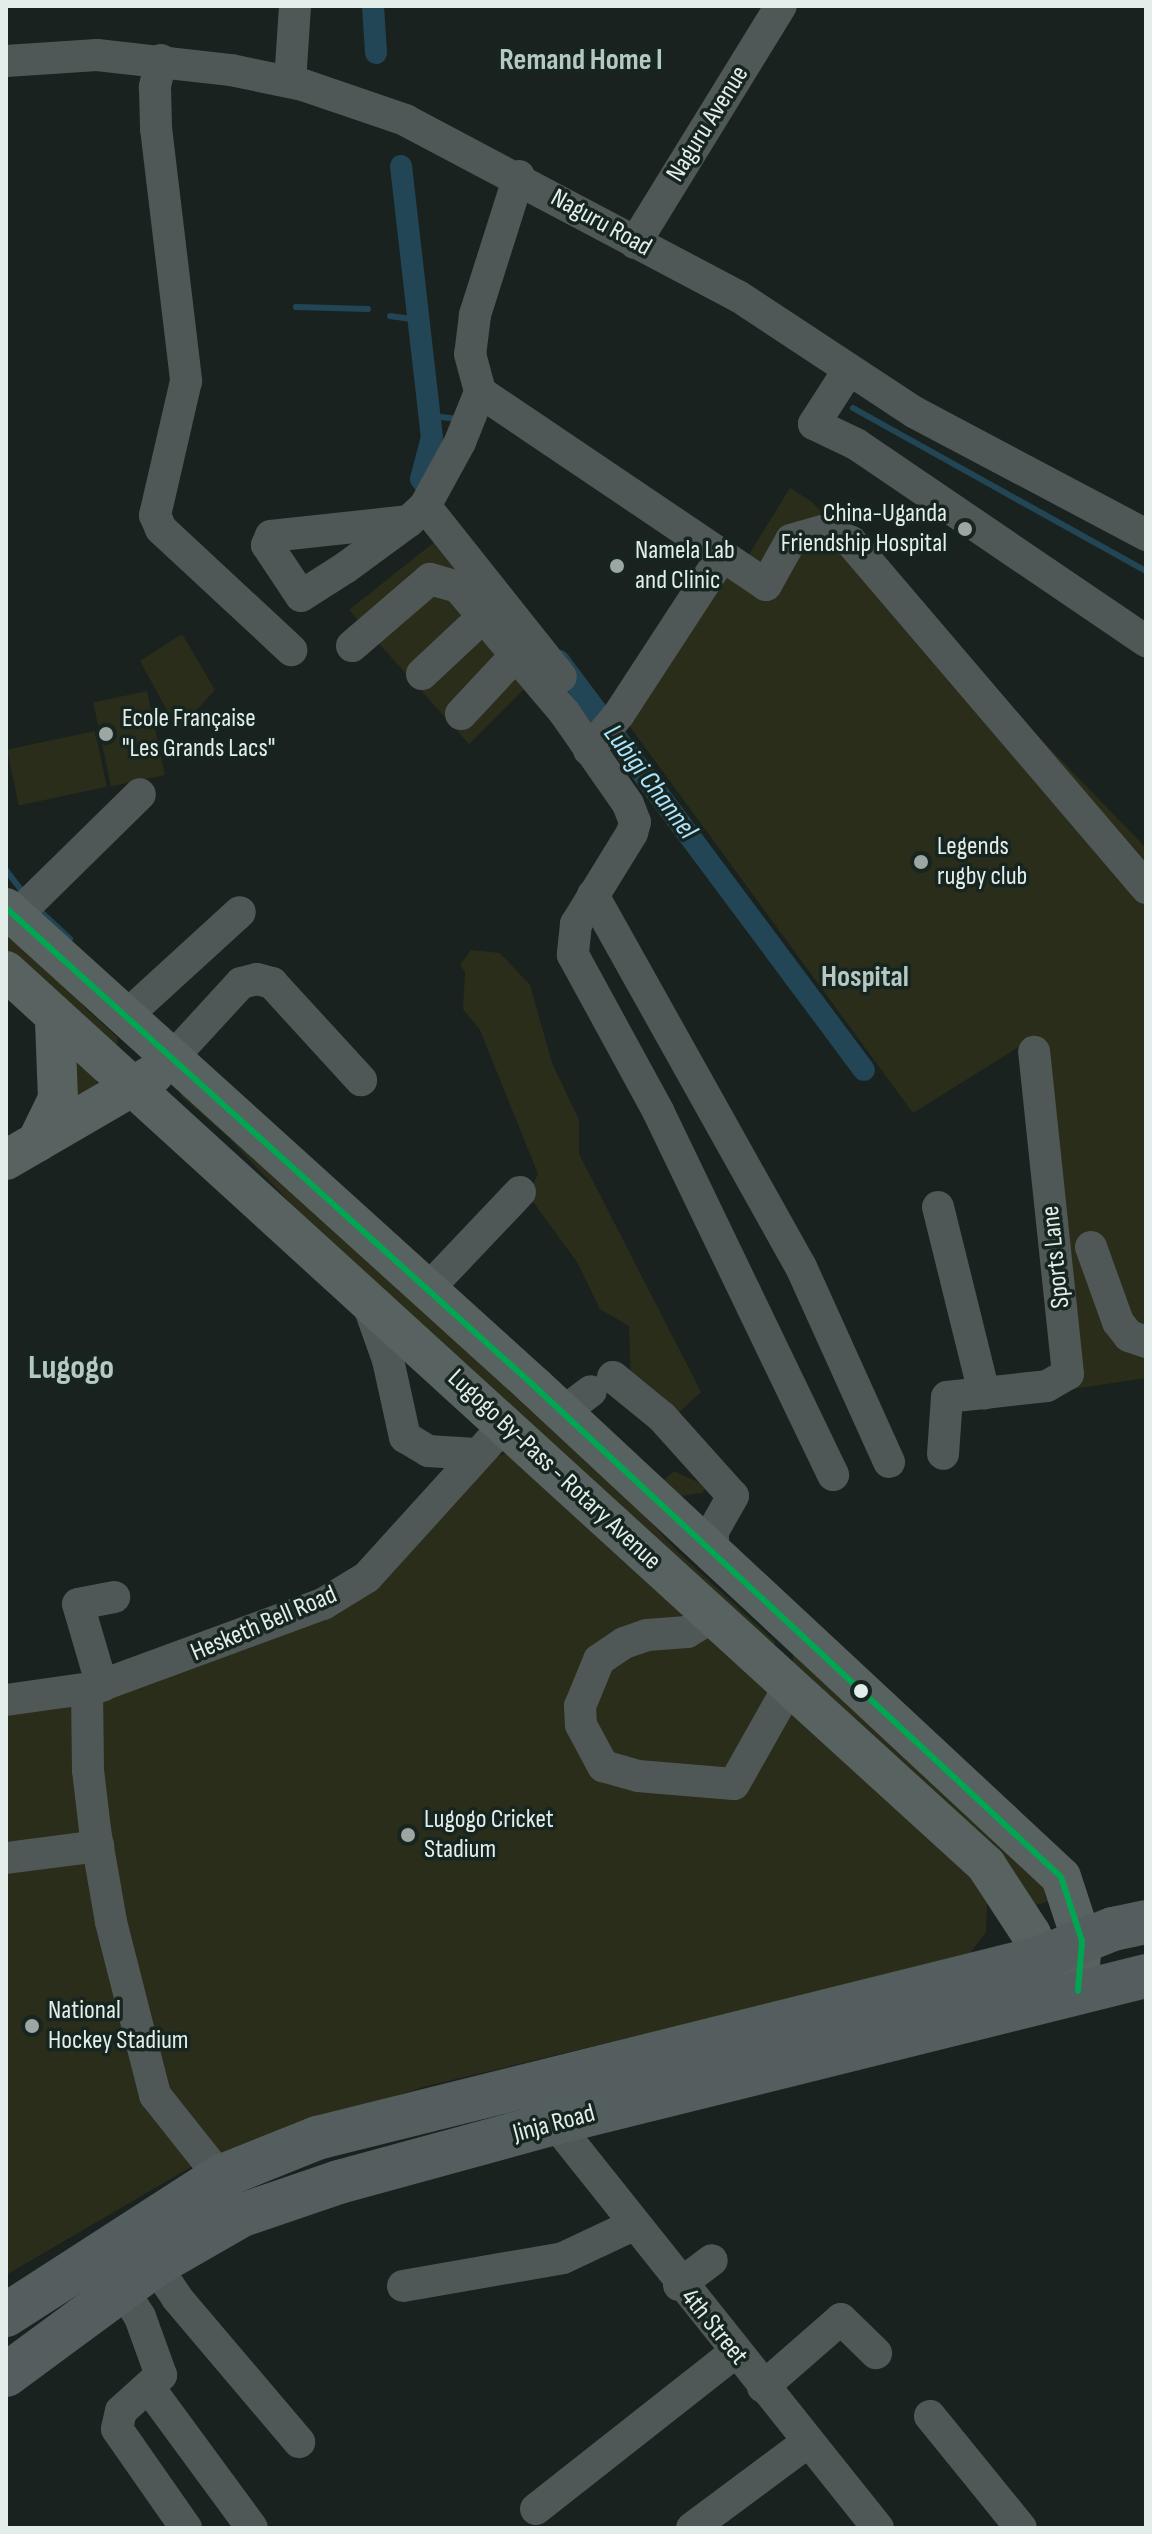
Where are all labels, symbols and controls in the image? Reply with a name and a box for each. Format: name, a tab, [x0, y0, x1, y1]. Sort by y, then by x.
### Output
district label: Remand Home I	[499, 42, 663, 78]
street label: Naguru Avenue	[660, 60, 756, 188]
street label: Naguru Road	[545, 183, 657, 263]
place label: China-Uganda Friendship Hospital	[781, 498, 947, 560]
marker: China-Uganda Friendship Hospital	[954, 518, 976, 540]
place label: Namela Lab and Clinic	[635, 535, 735, 596]
marker: Namela Lab and Clinic	[606, 555, 628, 577]
place label: Ecole Française "Les Grands Lacs"	[122, 703, 275, 764]
water label: Lubigi Channel	[596, 718, 704, 846]
marker: Ecole Française "Les Grands Lacs"	[97, 725, 115, 743]
place label: Legends rugby club	[937, 831, 1027, 892]
marker: Legends rugby club	[912, 853, 930, 871]
district label: Hospital	[821, 959, 909, 995]
street label: Sports Lane	[1035, 1204, 1077, 1310]
district label: Lugogo	[28, 1348, 114, 1388]
street label: Lugogo By-Pass - Rotary Avenue	[441, 1363, 667, 1577]
street label: Hesketh Bell Road	[186, 1579, 342, 1669]
unlabelled marker	[853, 1683, 869, 1699]
place label: Lugogo Cricket Stadium	[424, 1804, 554, 1866]
marker: Lugogo Cricket Stadium	[399, 1826, 417, 1844]
place label: National Hockey Stadium	[48, 1995, 189, 2056]
marker: National Hockey Stadium	[23, 2017, 41, 2035]
street label: Jinja Road	[510, 2098, 598, 2150]
street label: 4th Street	[674, 2283, 754, 2371]

